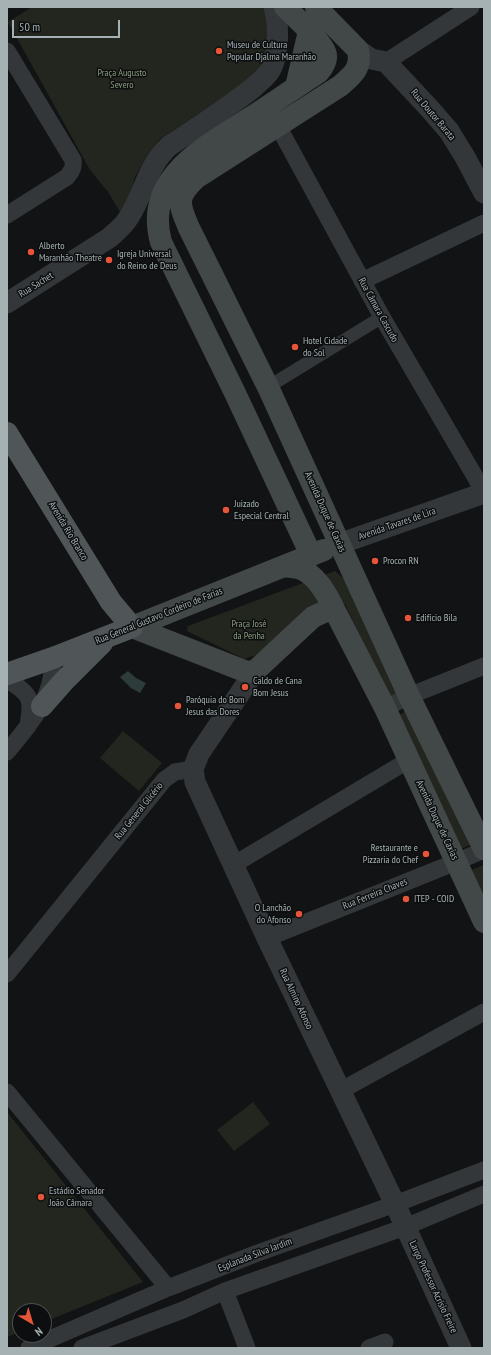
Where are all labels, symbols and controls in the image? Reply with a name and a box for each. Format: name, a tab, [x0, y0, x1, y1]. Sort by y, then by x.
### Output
scale bar	[14, 12, 122, 38]
text: 50 m	[19, 19, 40, 34]
place label: Museu de Cultura Popular Djalma Maranhão	[227, 39, 316, 62]
marker: Museu de Cultura Popular Djalma Maranhão	[214, 46, 224, 56]
park label: Praça Augusto Severo	[98, 67, 146, 90]
street label: Rua Doutor Barata	[408, 87, 458, 143]
place label: Alberto Maranhão Theatre	[39, 240, 102, 264]
marker: Alberto Maranhão Theatre	[26, 247, 36, 257]
place label: Igreja Universal do Reino de Deus	[117, 248, 177, 272]
marker: Igreja Universal do Reino de Deus	[104, 255, 114, 265]
street label: Rua Sachet	[17, 270, 55, 300]
street label: Rua Câmara Cascudo	[355, 276, 401, 344]
place label: Hotel Cidade do Sol	[303, 335, 347, 358]
marker: Hotel Cidade do Sol	[290, 342, 300, 352]
street label: Avenida Duque de Caxias	[302, 470, 348, 554]
place label: Juizado Especial Central	[234, 498, 289, 522]
street label: Avenida Rio Branco	[46, 499, 90, 563]
marker: Juizado Especial Central	[221, 505, 231, 515]
street label: Avenida Tavares de Lira	[357, 505, 437, 543]
place label: Procon RN	[383, 555, 419, 567]
marker: Procon RN	[370, 556, 380, 566]
street label: Rua General Gustavo Cordeiro de Farias	[94, 585, 224, 647]
place label: Edifício Bila	[416, 612, 457, 624]
marker: Edifício Bila	[403, 613, 413, 623]
park label: Praça José da Penha	[232, 618, 266, 642]
place label: Caldo de Cana Bom Jesus	[253, 675, 302, 698]
marker: Caldo de Cana Bom Jesus	[240, 682, 250, 692]
place label: Paróquia do Bom Jesus das Dores	[186, 694, 245, 718]
marker: Paróquia do Bom Jesus das Dores	[173, 701, 183, 711]
street label: Avenida Duque de Caxias	[413, 778, 461, 862]
street label: Rua General Glicério	[112, 780, 166, 842]
place label: Restaurante e Pizzaria do Chef	[363, 842, 418, 866]
marker: Restaurante e Pizzaria do Chef	[421, 849, 431, 859]
street label: Rua Ferreira Chaves	[341, 876, 409, 912]
place label: ITEP - COID	[414, 893, 454, 905]
marker: ITEP - COID	[401, 894, 411, 904]
place label: O Lanchão do Afonso	[255, 902, 291, 926]
marker: O Lanchão do Afonso	[294, 909, 304, 919]
street label: Rua Almino Afonso	[277, 967, 315, 1031]
place label: Estádio Senador João Câmara	[49, 1185, 105, 1208]
marker: Estádio Senador João Câmara	[36, 1192, 46, 1202]
street label: Esplanada Silva Jardim	[216, 1235, 294, 1275]
street label: Largo Professor Acrísio Freire	[406, 1239, 460, 1335]
north arrow	[12, 1303, 52, 1343]
text: N	[32, 1324, 45, 1339]

